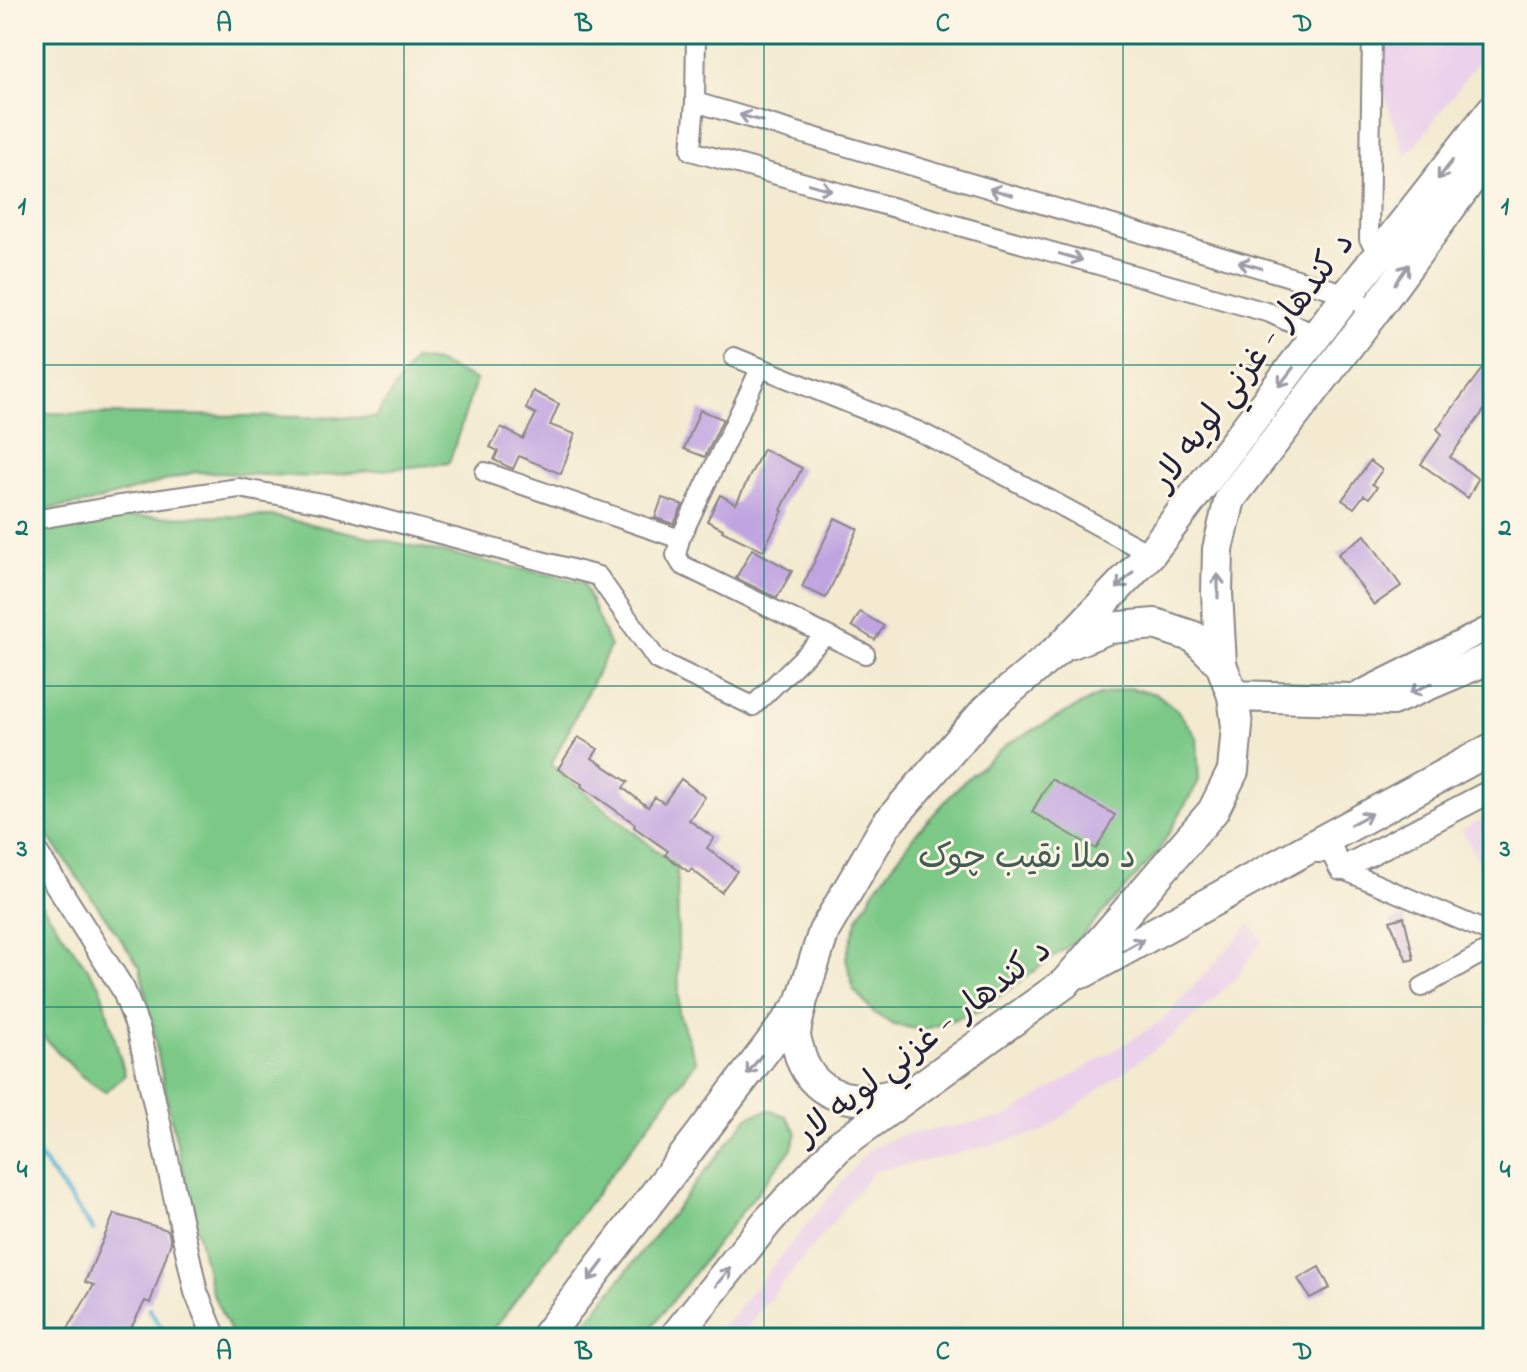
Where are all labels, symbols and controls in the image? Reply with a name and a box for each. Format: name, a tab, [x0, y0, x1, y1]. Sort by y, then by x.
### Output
text: A	[216, 6, 232, 44]
text: B	[574, 6, 593, 44]
text: C	[936, 6, 950, 44]
text: D	[1292, 6, 1313, 44]
one-way arrow	[739, 110, 765, 125]
one-way arrow	[1436, 159, 1454, 180]
one-way arrow	[807, 180, 833, 195]
one-way arrow	[988, 184, 1014, 199]
text: 1	[18, 189, 27, 227]
text: 1	[1501, 189, 1510, 227]
street label: د کندهار - غزني لويه لار	[1138, 222, 1369, 506]
one-way arrow	[1057, 250, 1083, 265]
one-way arrow	[1238, 257, 1264, 272]
one-way arrow	[1393, 264, 1410, 285]
one-way arrow	[1278, 365, 1295, 387]
text: 2	[15, 510, 29, 548]
text: 2	[1498, 510, 1512, 548]
one-way arrow	[1116, 570, 1135, 589]
one-way arrow	[1210, 573, 1226, 600]
one-way arrow	[1409, 682, 1434, 696]
one-way arrow	[1349, 811, 1373, 827]
text: 3	[16, 831, 28, 869]
text: 3	[1499, 831, 1511, 869]
park label: د ملا نقيب چوک	[918, 834, 1136, 884]
street label: د کندهار - غزني لويه لار	[783, 927, 1064, 1162]
one-way arrow	[1121, 936, 1145, 952]
one-way arrow	[745, 1054, 762, 1075]
text: 4	[17, 1152, 28, 1190]
text: 4	[1500, 1152, 1511, 1190]
one-way arrow	[587, 1260, 604, 1282]
one-way arrow	[714, 1267, 731, 1288]
text: A	[216, 1334, 232, 1372]
text: B	[574, 1334, 593, 1372]
text: C	[936, 1334, 950, 1372]
text: D	[1292, 1334, 1313, 1372]

